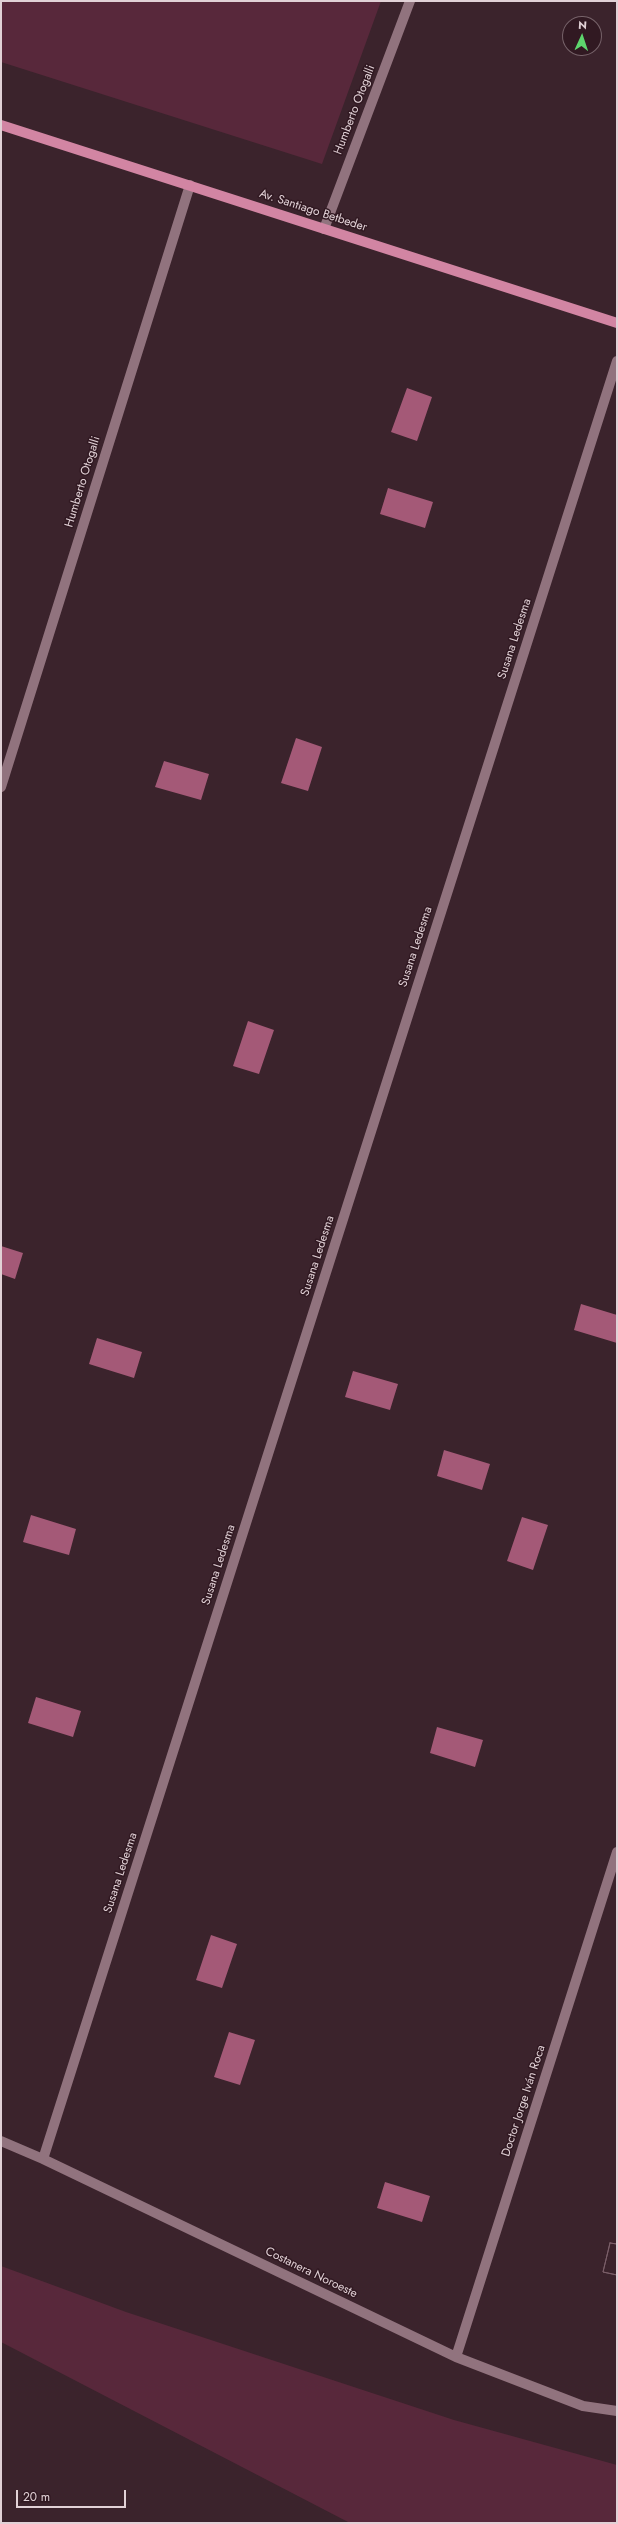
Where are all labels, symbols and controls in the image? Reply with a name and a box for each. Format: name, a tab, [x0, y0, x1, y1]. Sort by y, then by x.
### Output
north arrow	[562, 16, 602, 56]
text: N	[578, 17, 587, 33]
street label: Humberto Otogalli	[331, 63, 379, 157]
street label: Av. Santiago Betbeder	[257, 187, 369, 235]
street label: Humberto Otogalli	[62, 435, 104, 529]
street label: Susana Ledesma	[495, 597, 535, 681]
street label: Susana Ledesma	[396, 905, 436, 989]
street label: Susana Ledesma	[298, 1214, 338, 1298]
street label: Susana Ledesma	[199, 1523, 239, 1607]
street label: Susana Ledesma	[101, 1831, 141, 1915]
street label: Doctor Jorge Iván Roca	[499, 2043, 549, 2159]
street label: Costanera Noroeste	[263, 2244, 359, 2302]
scale bar	[18, 2482, 128, 2508]
text: 20 m	[23, 2488, 50, 2506]

